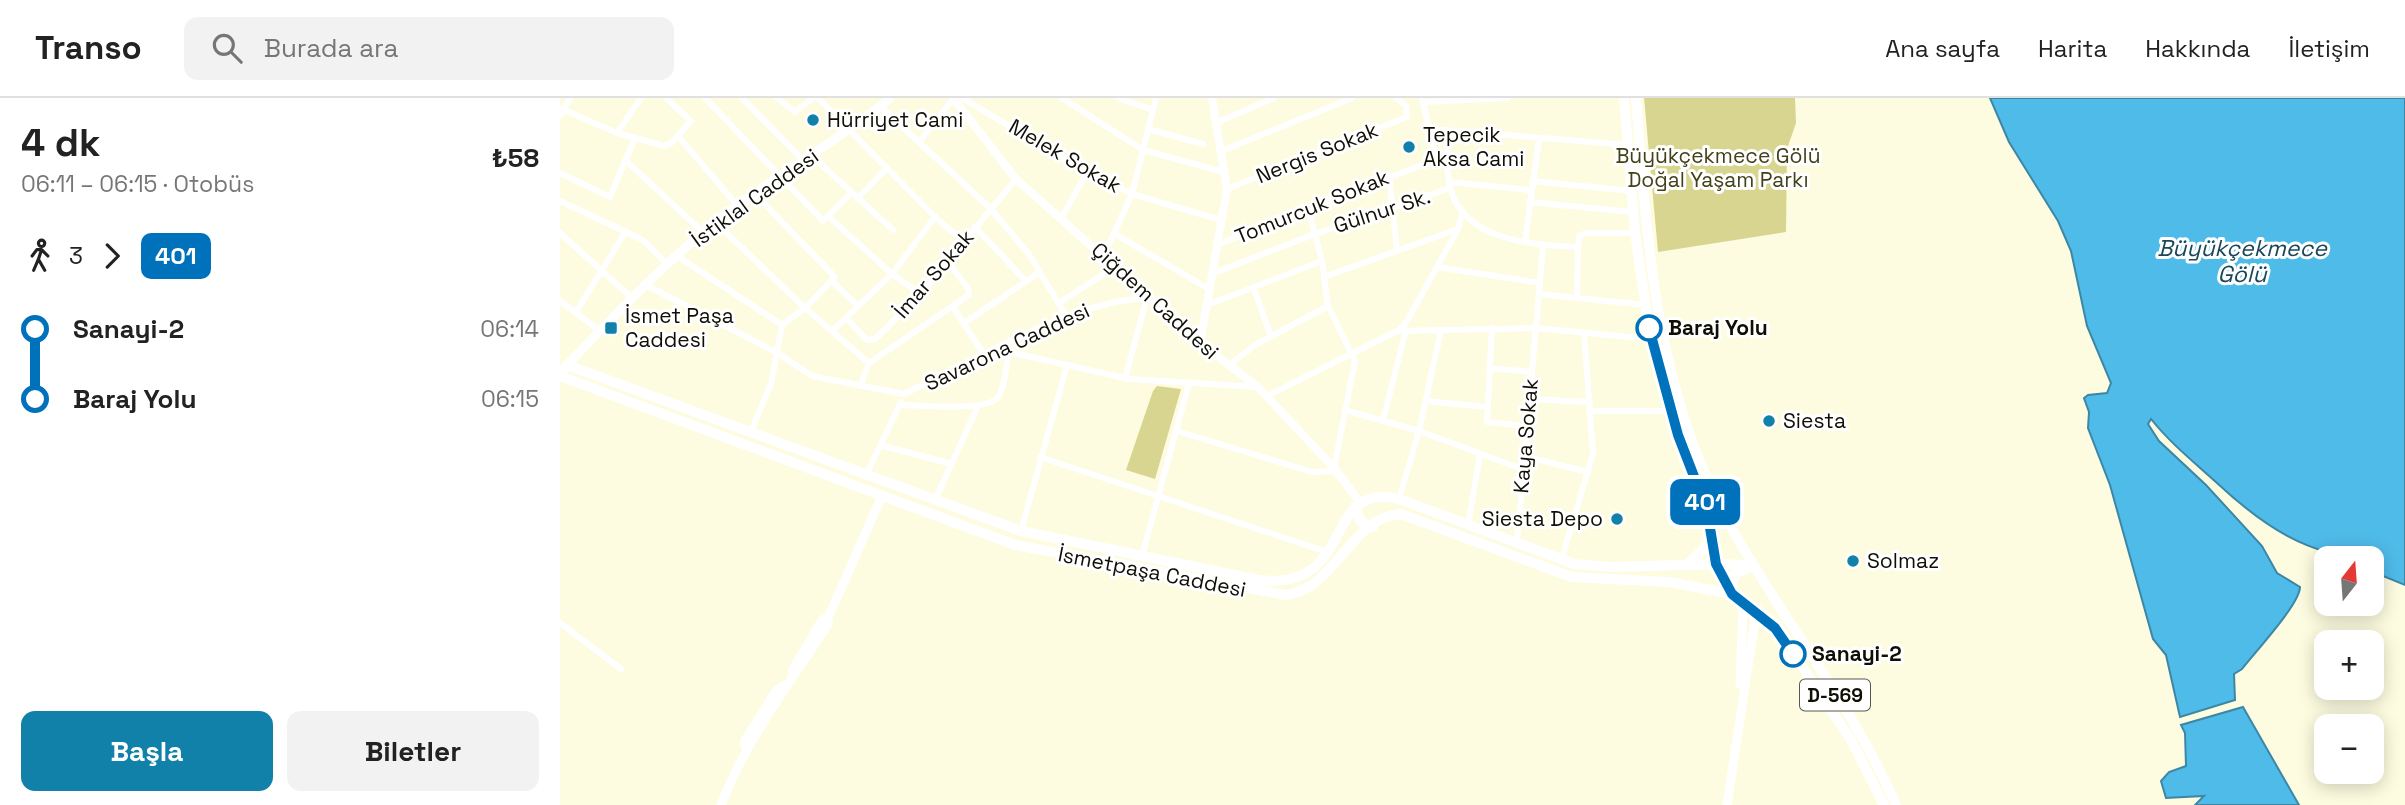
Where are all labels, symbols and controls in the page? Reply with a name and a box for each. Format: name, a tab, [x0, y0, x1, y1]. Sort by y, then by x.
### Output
search box	[184, 17, 674, 80]
text: Transo	[35, 27, 142, 69]
icon: search	[208, 29, 246, 67]
text: Burada ara	[264, 31, 398, 65]
text: Ana sayfa	[1885, 33, 2000, 64]
text: Harita	[2038, 33, 2107, 64]
text: Hakkında	[2145, 33, 2250, 64]
text: İletişim	[2288, 33, 2370, 64]
place label: Hürriyet Cami	[827, 106, 963, 133]
marker: Hürriyet Cami	[805, 112, 821, 128]
street label: Melek Sokak	[1004, 113, 1126, 199]
street label: Nergis Sokak	[1252, 116, 1382, 189]
text: 4 dk	[21, 119, 101, 167]
place label: Tepecik Aksa Cami	[1423, 121, 1524, 172]
marker: Tepecik Aksa Cami	[1401, 139, 1417, 155]
text: ₺58	[492, 141, 539, 175]
street label: İstiklal Caddesi	[686, 142, 824, 253]
park label: Büyükçekmece Gölü Doğal Yaşam Parkı	[1615, 142, 1821, 193]
street label: Tomurcuk Sokak	[1231, 163, 1393, 250]
text: 06:11 – 06:15 · Otobüs	[21, 169, 254, 199]
street label: Gülnur Sk.	[1330, 182, 1434, 239]
street label: İmar Sokak	[888, 224, 980, 324]
water label: Büyükçekmece Gölü	[2157, 233, 2328, 289]
street label: Çiğdem Caddesi	[1086, 236, 1225, 365]
icon: walk	[21, 237, 59, 275]
icon: forward	[93, 237, 131, 275]
text: 401	[155, 240, 197, 271]
text: 3	[69, 241, 83, 271]
street label: Savarona Caddesi	[920, 296, 1094, 397]
place label: İsmet Paşa Caddesi	[625, 302, 734, 353]
text: Sanayi-2	[73, 312, 184, 346]
text: 06:14	[480, 314, 539, 344]
place label: Baraj Yolu	[1668, 314, 1768, 341]
marker: Baraj Yolu	[1636, 315, 1662, 341]
marker: İsmet Paşa Caddesi	[603, 320, 619, 336]
street label: Kaya Sokak	[1507, 377, 1544, 495]
text: Baraj Yolu	[73, 382, 196, 416]
text: 06:15	[481, 384, 539, 414]
place label: Siesta	[1783, 407, 1846, 434]
marker: Siesta	[1761, 413, 1777, 429]
line badge: 401	[1665, 479, 1745, 525]
text: 401	[1684, 486, 1726, 517]
place label: Siesta Depo	[1482, 505, 1603, 532]
marker: Siesta Depo	[1609, 511, 1625, 527]
street label: İsmetpaşa Caddesi	[1056, 540, 1248, 603]
north arrow	[2314, 546, 2384, 616]
map controls	[2314, 546, 2384, 784]
place label: Solmaz	[1867, 547, 1939, 574]
marker: Solmaz	[1845, 553, 1861, 569]
button: +	[2314, 630, 2384, 700]
place label: Sanayi-2	[1812, 640, 1902, 667]
marker: Sanayi-2	[1780, 641, 1806, 667]
road number: D-569	[1800, 680, 1870, 710]
button: Başla	[21, 711, 273, 791]
button: Biletler	[287, 711, 539, 791]
button: −	[2314, 714, 2384, 784]

